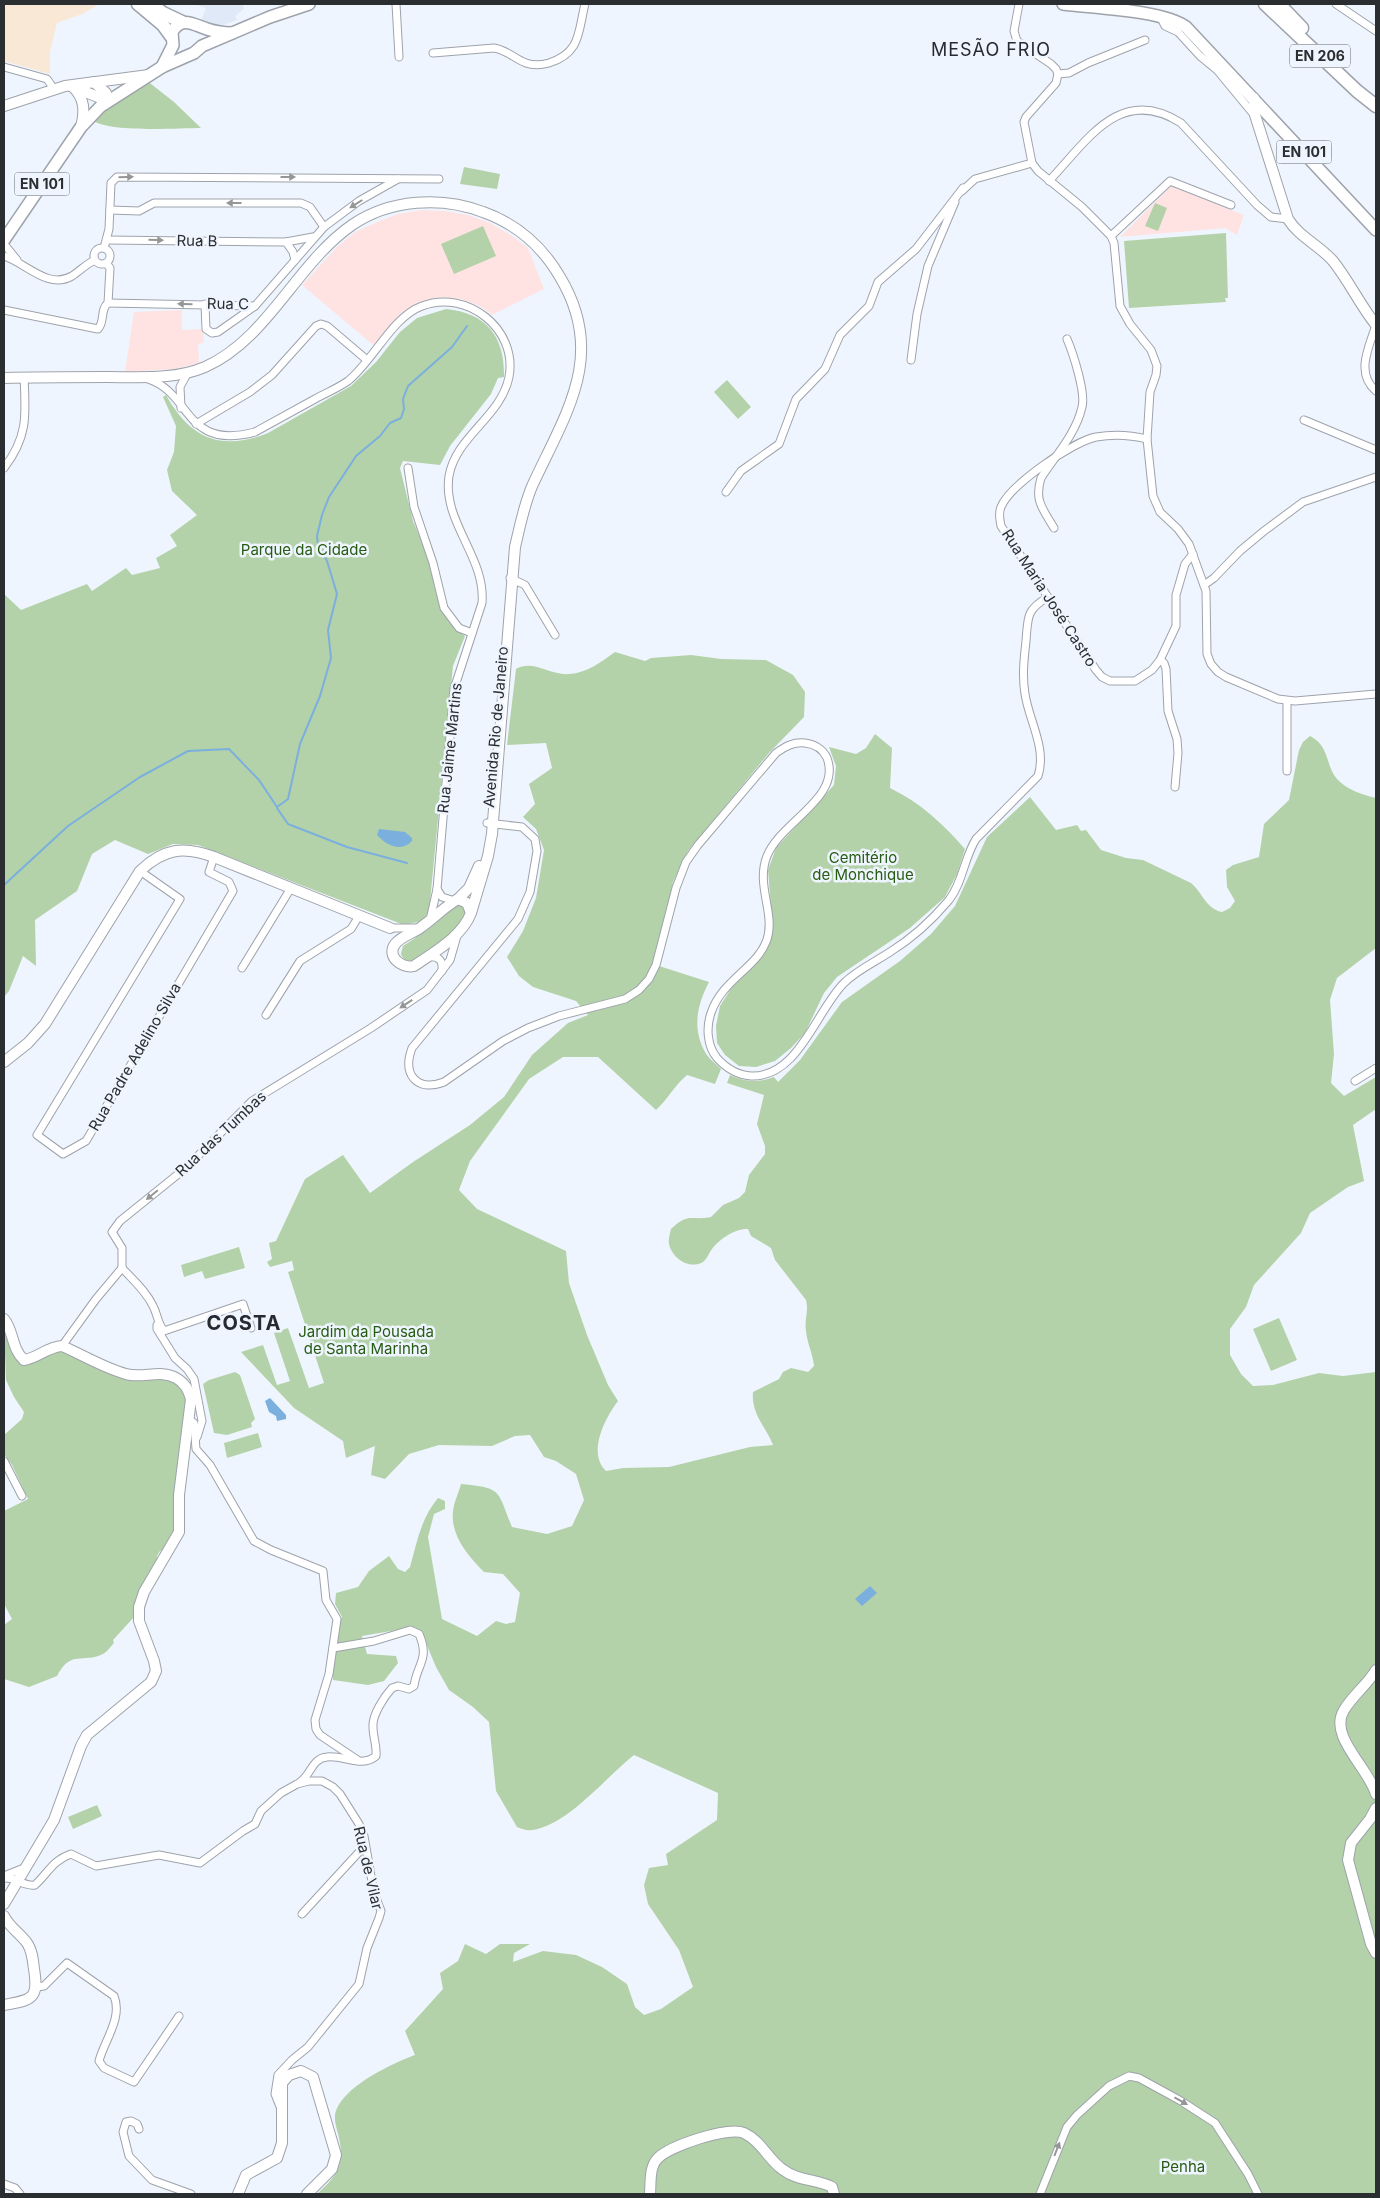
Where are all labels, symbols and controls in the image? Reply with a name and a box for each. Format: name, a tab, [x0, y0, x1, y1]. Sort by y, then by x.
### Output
district label: MESÃO FRIO	[931, 38, 1051, 60]
road number: EN 206	[1290, 44, 1350, 68]
road number: EN 101	[1276, 140, 1332, 163]
road number: EN 101	[15, 172, 70, 195]
one-way arrow	[118, 172, 134, 180]
one-way arrow	[280, 174, 296, 182]
one-way arrow	[226, 199, 242, 207]
one-way arrow	[350, 199, 363, 208]
street label: Rua B	[176, 231, 218, 250]
one-way arrow	[148, 237, 164, 245]
street label: Rua C	[207, 294, 249, 313]
one-way arrow	[176, 300, 192, 308]
street label: Rua Maria José Castro	[998, 525, 1101, 670]
park label: Parque da Cidade	[241, 540, 367, 559]
street label: Avenida Rio de Janeiro	[479, 646, 512, 808]
street label: Rua Jaime Martins	[433, 682, 466, 814]
park label: Cemitério de Monchique	[812, 848, 914, 884]
street label: Rua Padre Adelino Silva	[84, 979, 185, 1134]
one-way arrow	[400, 999, 413, 1009]
street label: Rua das Tumbas	[171, 1087, 270, 1181]
one-way arrow	[145, 1189, 158, 1200]
district label: COSTA	[207, 1311, 281, 1335]
park label: Jardim da Pousada de Santa Marinha	[298, 1322, 434, 1358]
street label: Rua de Vilar	[350, 1824, 387, 1912]
one-way arrow	[1173, 2097, 1188, 2105]
one-way arrow	[1054, 2142, 1062, 2156]
park label: Penha	[1161, 2157, 1205, 2176]

